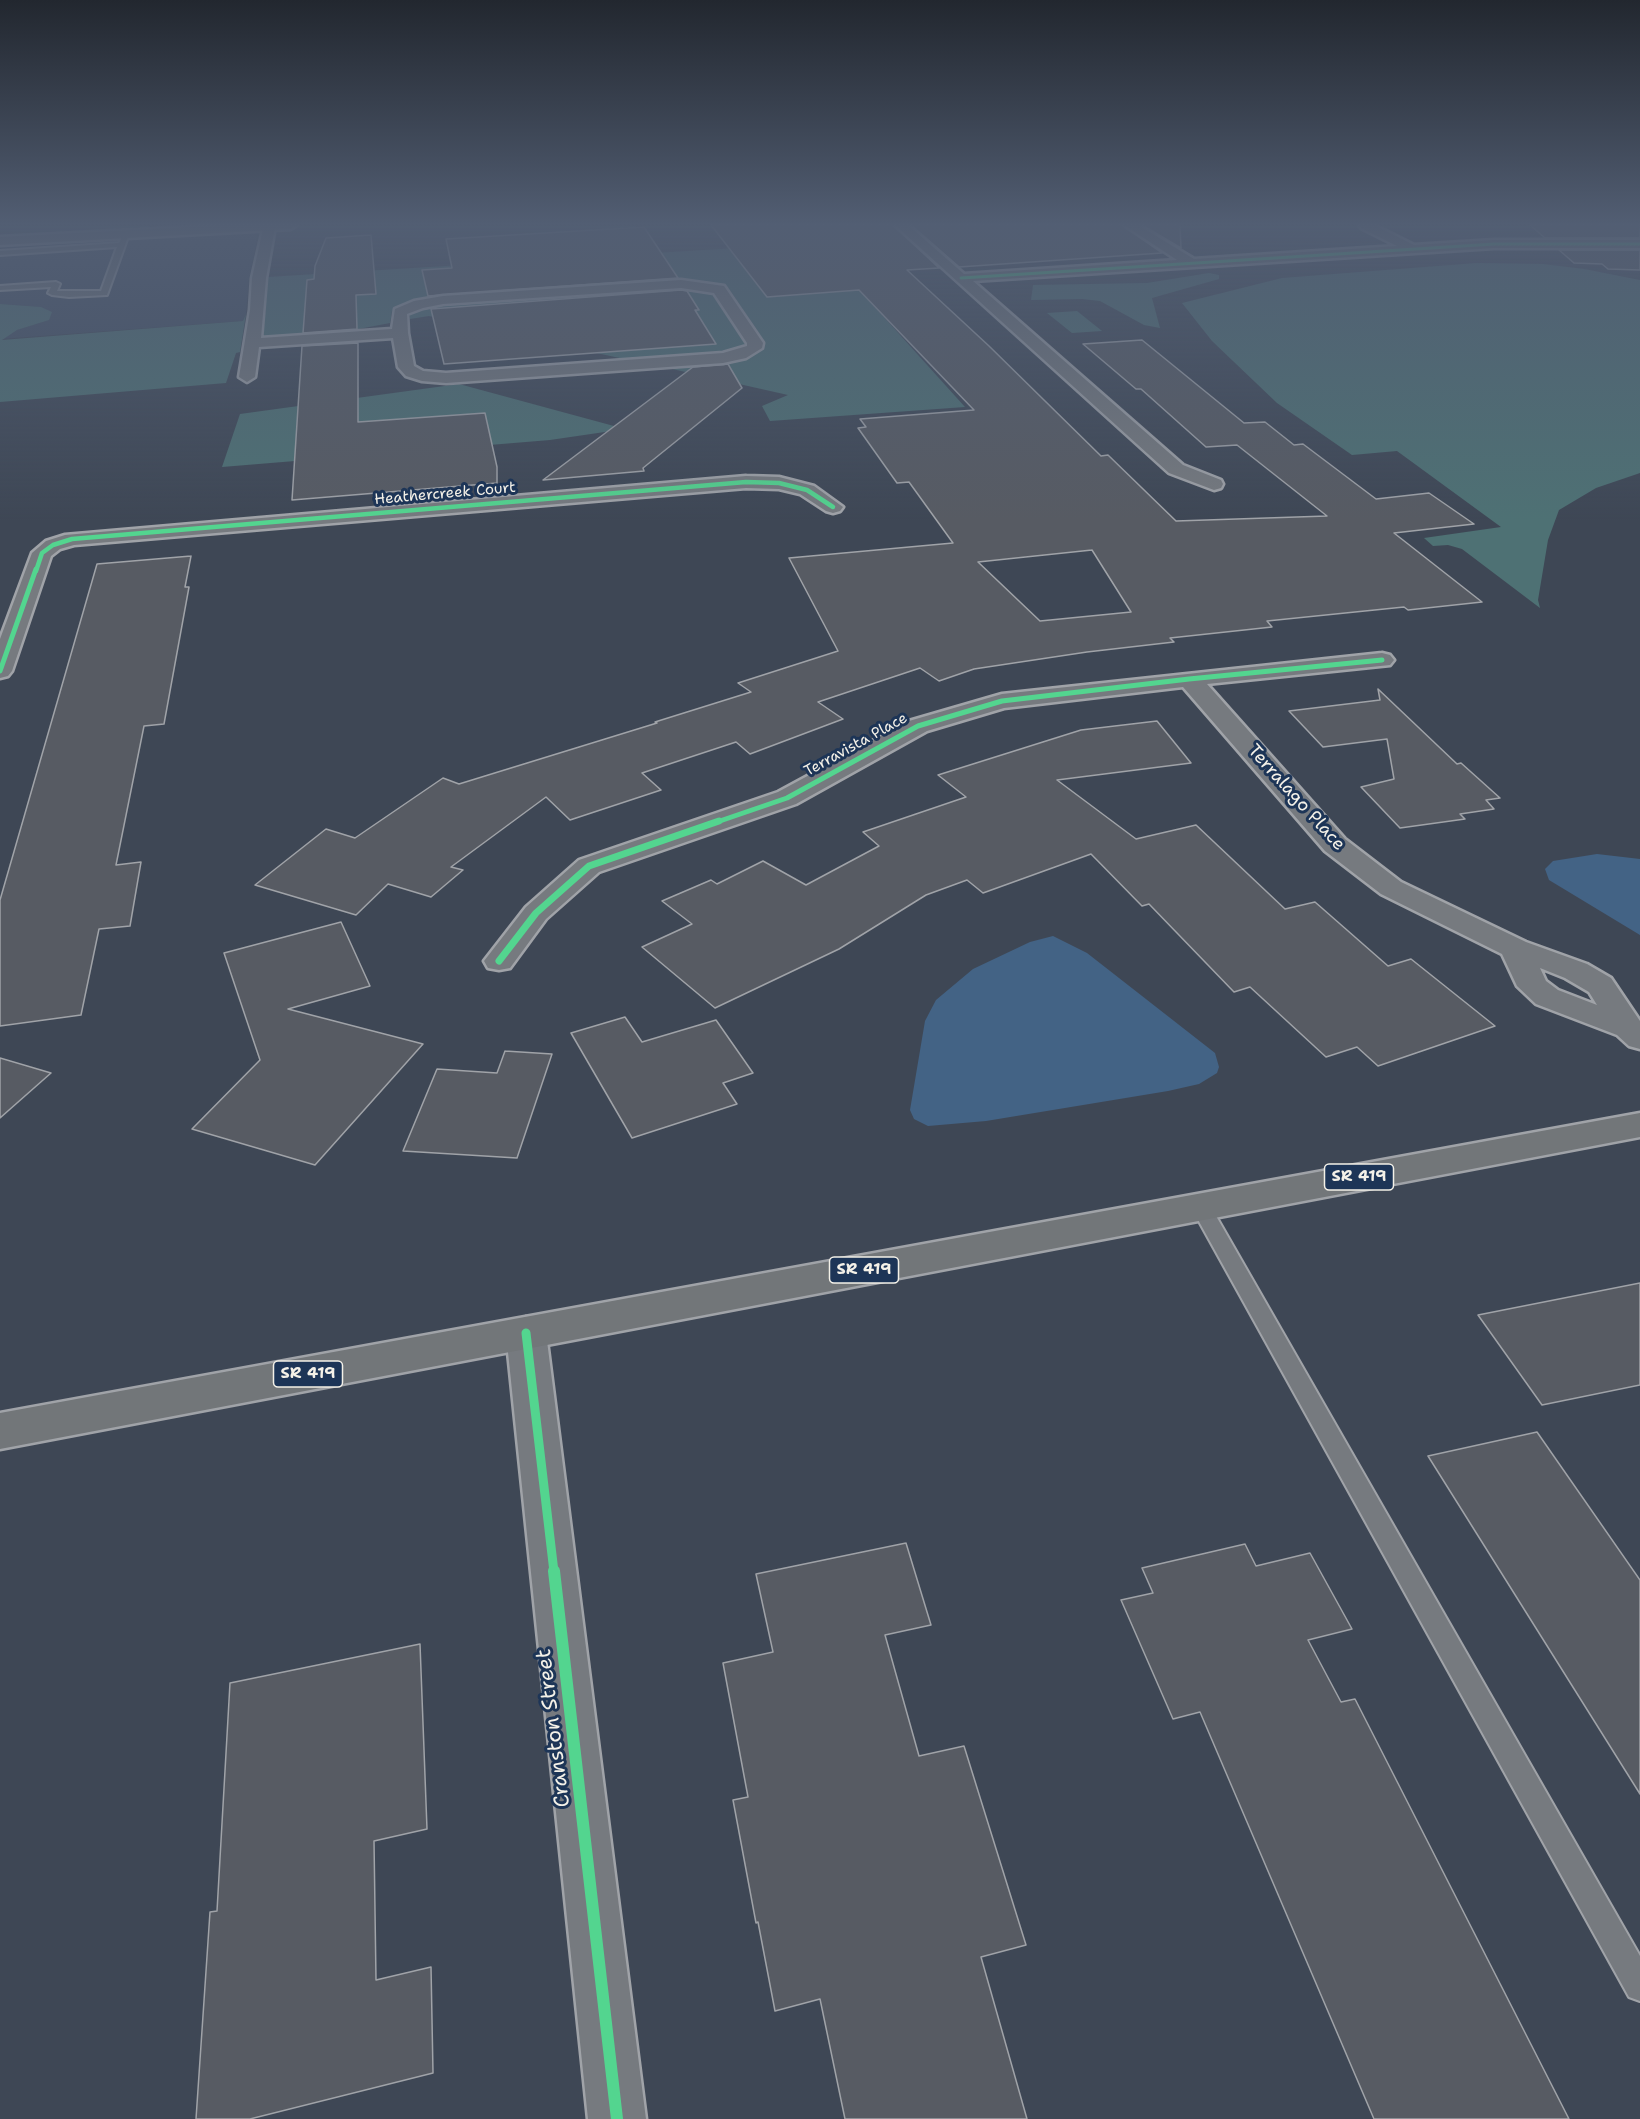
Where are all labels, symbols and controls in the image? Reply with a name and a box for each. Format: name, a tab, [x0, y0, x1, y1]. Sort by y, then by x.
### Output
street label: Heathercreek Court	[374, 479, 516, 509]
street label: Terravista Place	[801, 709, 911, 781]
street label: Terralago Place	[1243, 740, 1349, 856]
road number: SR 419	[1324, 1164, 1394, 1190]
road number: SR 419	[830, 1257, 898, 1283]
road number: SR 419	[274, 1361, 342, 1387]
street label: Cranston Street	[532, 1647, 576, 1809]

